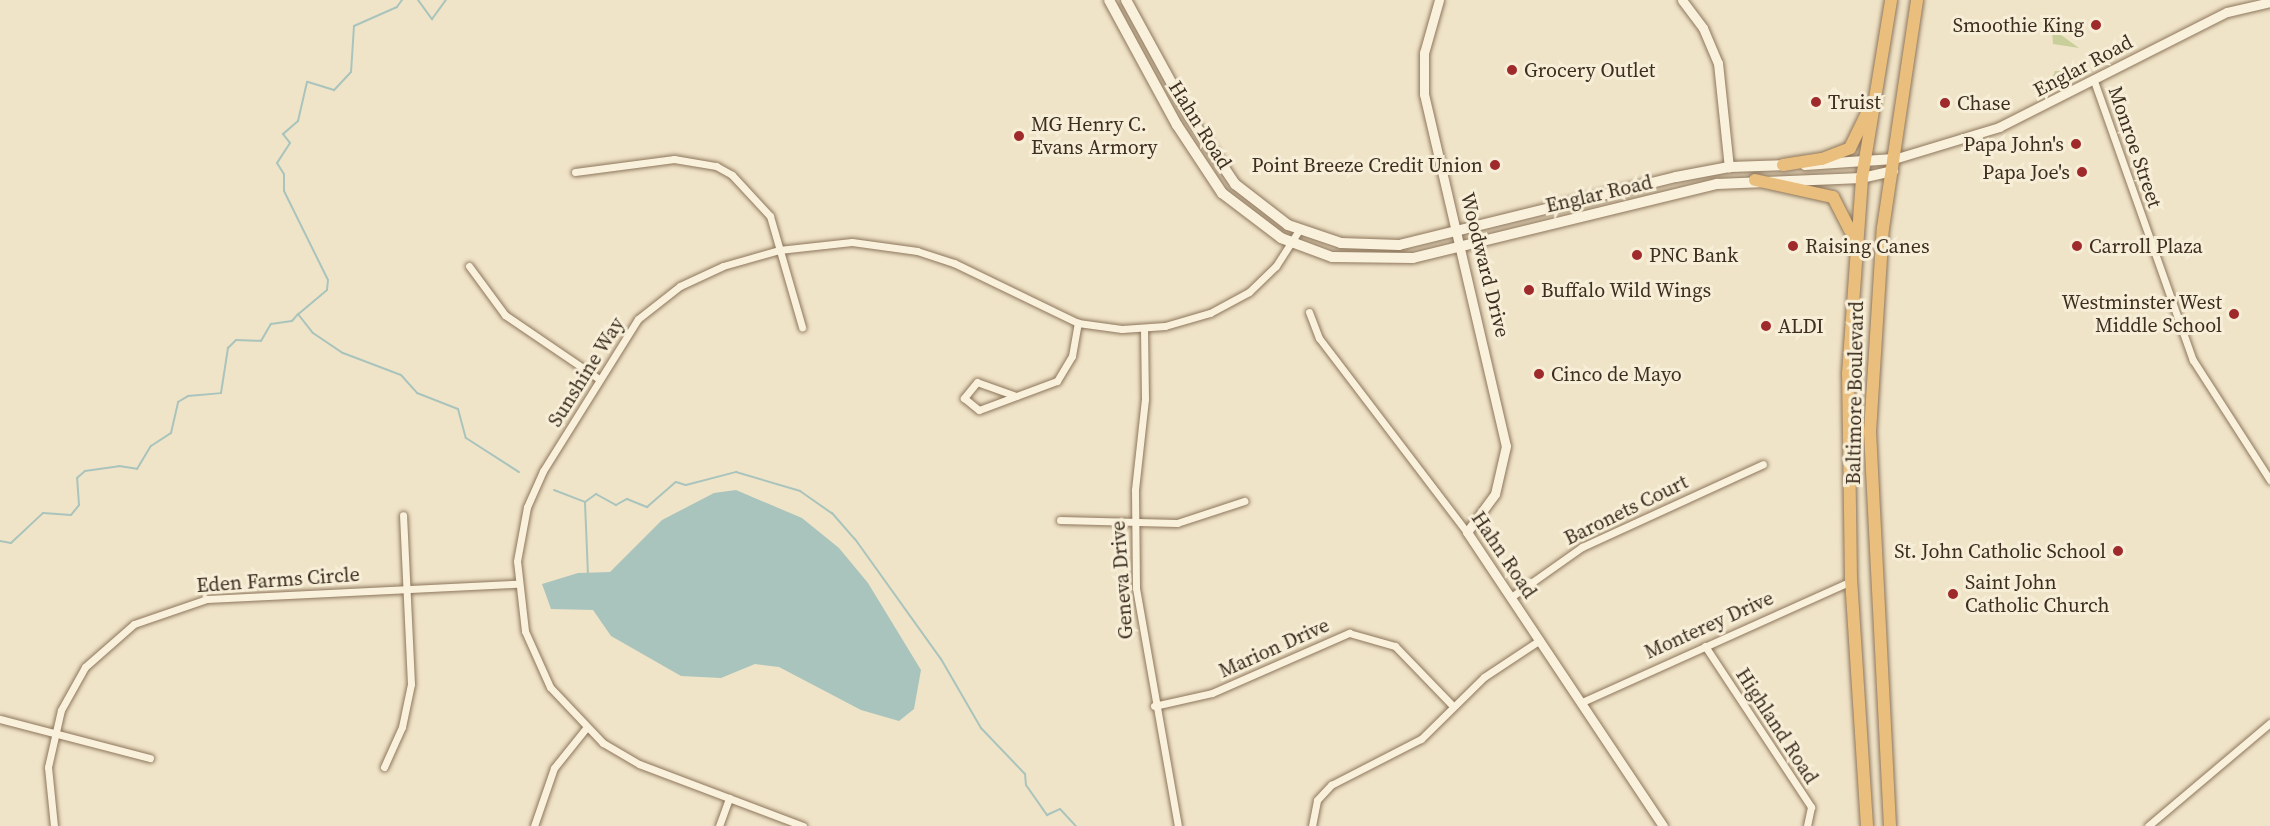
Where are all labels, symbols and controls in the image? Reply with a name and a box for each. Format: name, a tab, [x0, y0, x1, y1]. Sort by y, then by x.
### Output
place label: Smoothie King	[1953, 13, 2084, 37]
marker: Smoothie King	[2089, 18, 2103, 32]
street label: Englar Road	[2029, 30, 2137, 102]
place label: Grocery Outlet	[1524, 58, 1655, 82]
marker: Grocery Outlet	[1505, 63, 1519, 77]
street label: Hahn Road	[1163, 76, 1237, 174]
street label: Monroe Street	[2103, 83, 2167, 211]
place label: Truist	[1828, 90, 1881, 114]
place label: Chase	[1957, 91, 2011, 115]
marker: Truist	[1809, 95, 1823, 109]
marker: Chase	[1938, 96, 1952, 110]
place label: MG Henry C. Evans Armory	[1031, 112, 1158, 159]
marker: MG Henry C. Evans Armory	[1012, 129, 1026, 143]
place label: Papa John's	[1963, 132, 2064, 156]
marker: Papa John's	[2069, 137, 2083, 151]
place label: Point Breeze Credit Union	[1252, 153, 1483, 177]
marker: Point Breeze Credit Union	[1488, 158, 1502, 172]
place label: Papa Joe's	[1982, 160, 2070, 184]
marker: Papa Joe's	[2075, 165, 2089, 179]
street label: Englar Road	[1543, 170, 1655, 218]
street label: Woodward Drive	[1455, 190, 1515, 340]
place label: Raising Canes	[1805, 234, 1930, 258]
place label: Carroll Plaza	[2089, 234, 2203, 258]
marker: Raising Canes	[1786, 239, 1800, 253]
marker: Carroll Plaza	[2070, 239, 2084, 253]
place label: PNC Bank	[1649, 243, 1738, 267]
marker: PNC Bank	[1630, 248, 1644, 262]
place label: Buffalo Wild Wings	[1541, 278, 1712, 302]
marker: Buffalo Wild Wings	[1522, 283, 1536, 297]
place label: Westminster West Middle School	[2061, 290, 2222, 337]
street label: Baltimore Boulevard	[1841, 301, 1869, 485]
marker: Westminster West Middle School	[2227, 307, 2241, 321]
street label: Sunshine Way	[543, 313, 629, 431]
place label: ALDI	[1778, 314, 1824, 338]
marker: ALDI	[1759, 319, 1773, 333]
place label: Cinco de Mayo	[1551, 362, 1682, 386]
marker: Cinco de Mayo	[1532, 367, 1546, 381]
street label: Baronets Court	[1560, 470, 1692, 550]
street label: Hahn Road	[1466, 507, 1542, 603]
street label: Geneva Drive	[1106, 520, 1138, 640]
place label: St. John Catholic School	[1894, 539, 2106, 563]
marker: St. John Catholic School	[2111, 544, 2125, 558]
street label: Eden Farms Circle	[196, 562, 360, 598]
place label: Saint John Catholic Church	[1965, 570, 2109, 617]
street label: Monterey Drive	[1641, 586, 1777, 664]
marker: Saint John Catholic Church	[1946, 587, 1960, 601]
street label: Marion Drive	[1215, 613, 1333, 683]
street label: Highland Road	[1731, 664, 1823, 788]

